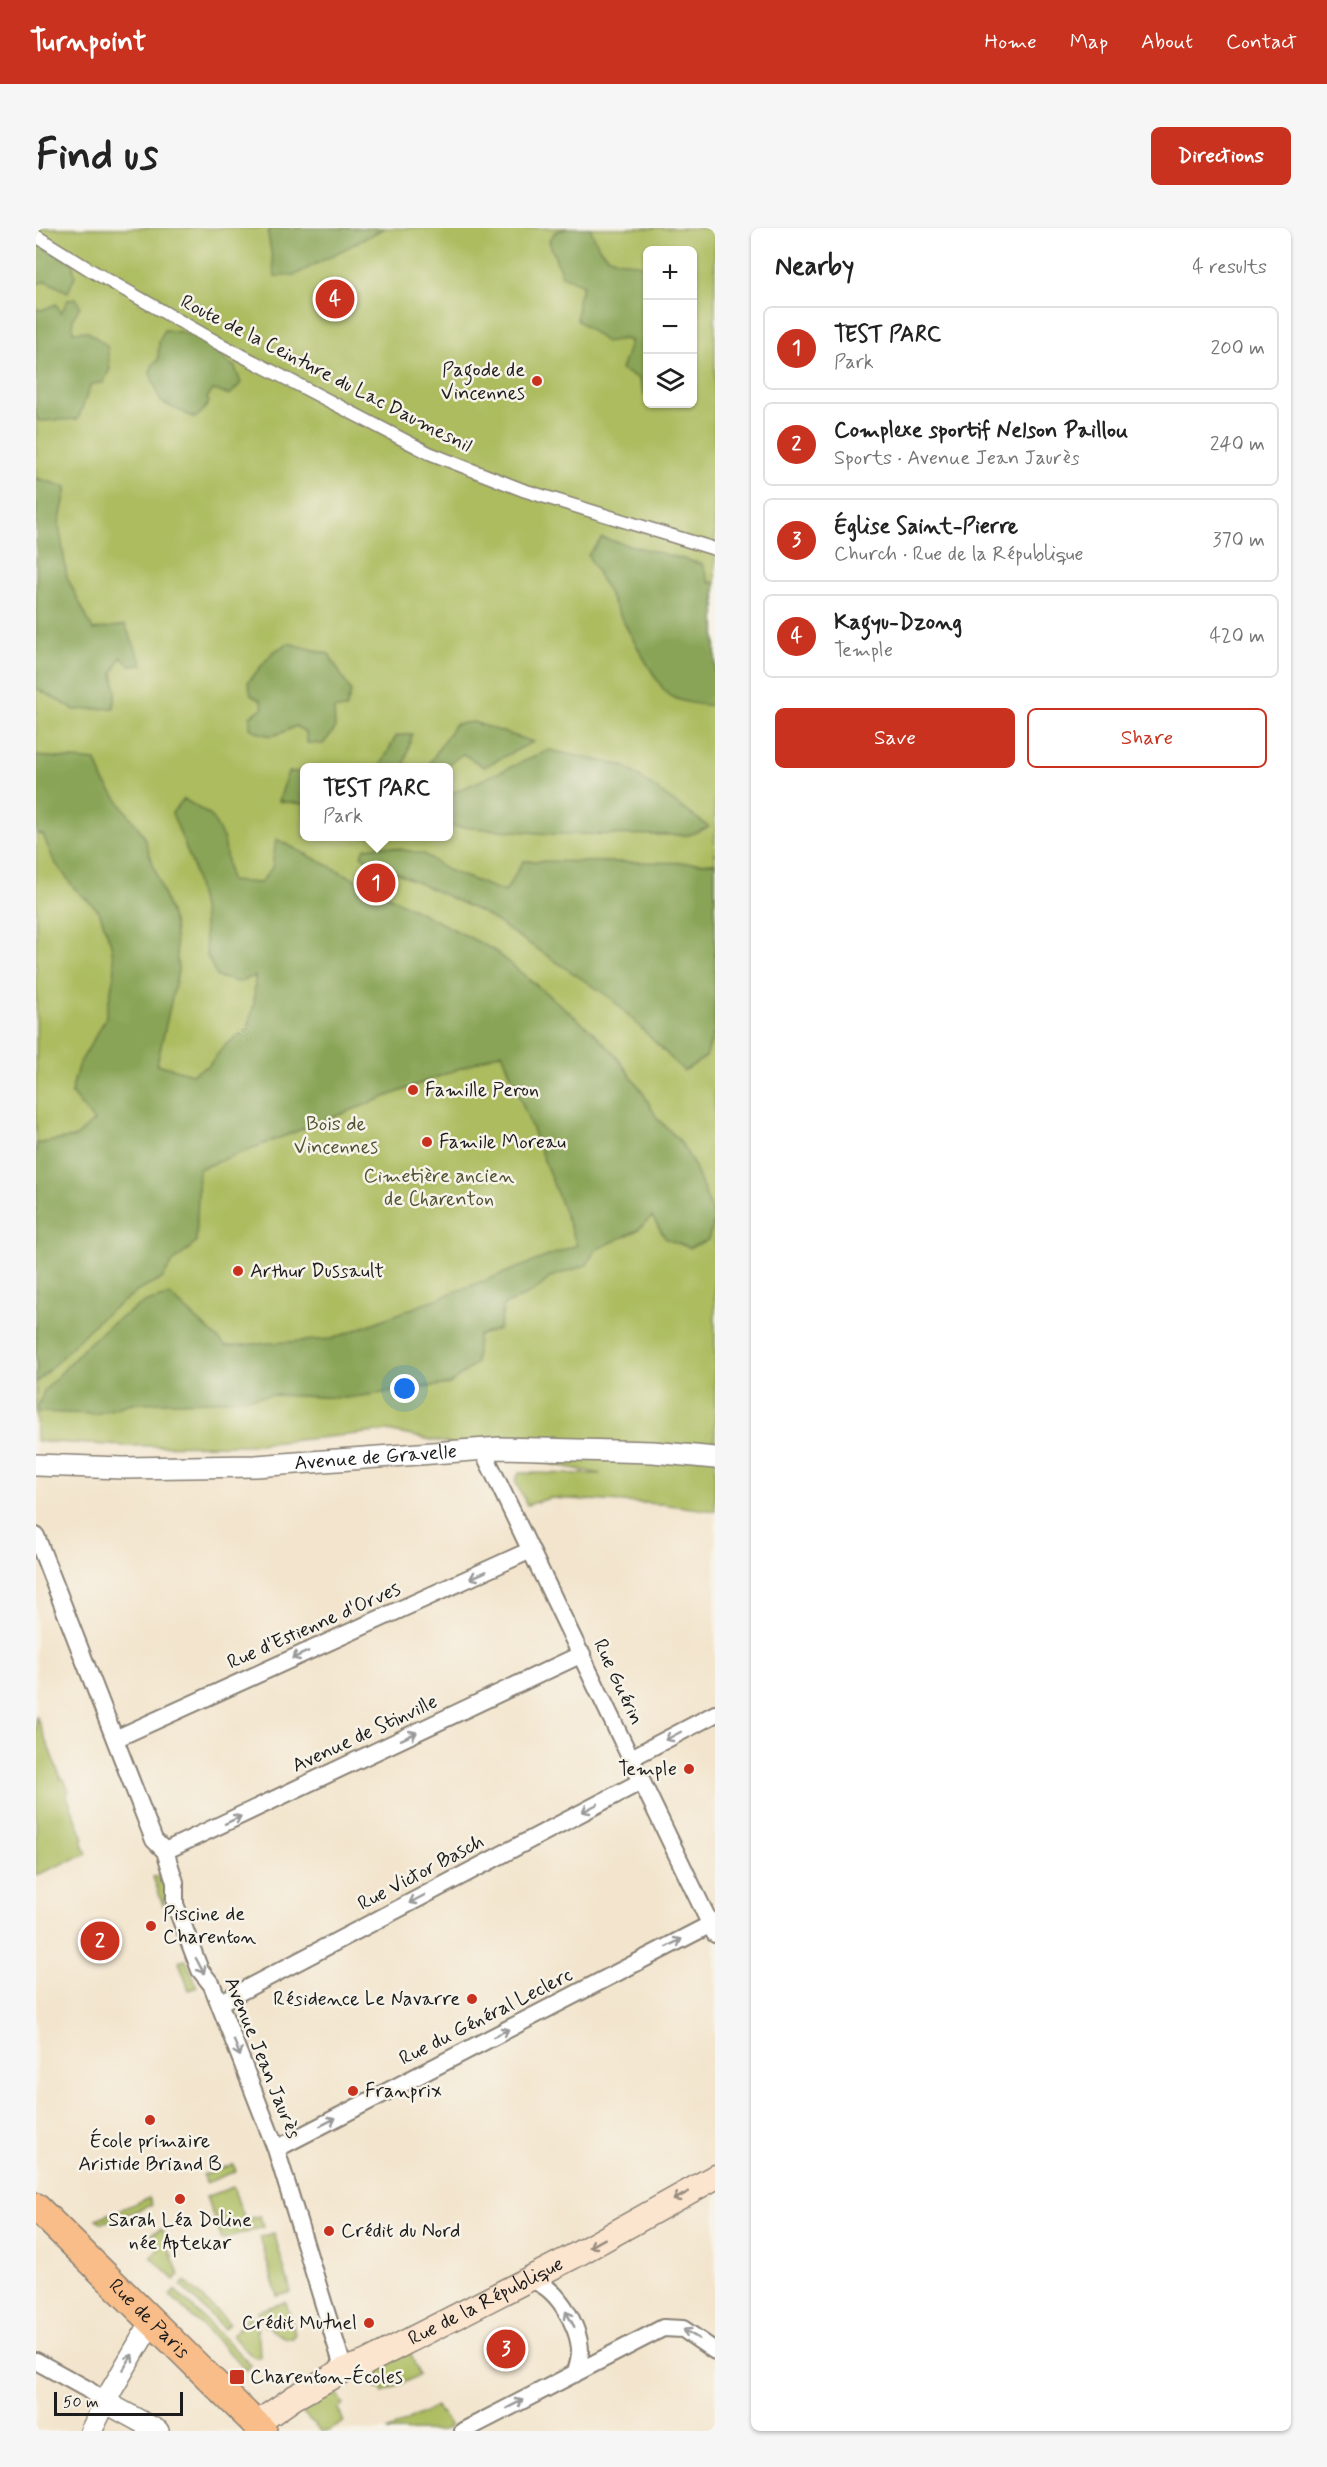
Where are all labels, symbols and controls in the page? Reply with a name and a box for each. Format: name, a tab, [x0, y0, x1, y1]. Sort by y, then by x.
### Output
text: Turnpoint	[30, 24, 146, 61]
text: Home	[985, 28, 1037, 56]
text: Map	[1070, 28, 1108, 56]
text: About	[1141, 28, 1193, 56]
text: Contact	[1226, 28, 1297, 56]
button: Directions	[1151, 127, 1291, 185]
text: Find us	[36, 129, 158, 184]
map controls	[643, 246, 697, 408]
button: +	[643, 246, 697, 300]
text: Nearby	[775, 250, 854, 284]
text: 4 results	[1192, 254, 1267, 281]
pin: 4	[316, 276, 354, 322]
street label: Route de la Ceinture du Lac Daumesnil	[176, 288, 476, 460]
button: −	[643, 300, 697, 354]
text: TEST PARC	[834, 321, 941, 349]
text: 1	[792, 335, 801, 362]
text: 200 m	[1210, 335, 1265, 362]
text: Park	[834, 349, 874, 376]
button: layers	[643, 354, 697, 408]
place label: Pagode de Vincennes	[441, 357, 525, 407]
marker: Pagode de Vincennes	[530, 374, 544, 388]
text: Complexe sportif Nelson Paillou	[834, 417, 1128, 445]
text: 2	[792, 431, 801, 458]
text: 240 m	[1210, 431, 1265, 458]
text: Sports · Avenue Jean Jaurès	[834, 445, 1079, 472]
text: Église Saint-Pierre	[834, 513, 1018, 541]
text: 3	[792, 527, 801, 554]
text: 370 m	[1213, 527, 1265, 554]
text: Church · Rue de la République	[834, 541, 1084, 568]
text: Kagyu-Dzong	[834, 609, 962, 637]
text: 4	[791, 623, 802, 650]
text: 420 m	[1209, 623, 1265, 650]
text: Temple	[834, 637, 893, 664]
button: Save	[775, 708, 1015, 768]
button: Share	[1027, 708, 1267, 768]
popup	[300, 763, 453, 841]
text: TEST PARC	[323, 775, 430, 803]
text: Park	[323, 803, 363, 830]
pin: 1	[356, 860, 396, 906]
place label: Famille Peron	[425, 1077, 539, 1104]
marker: Famille Peron	[406, 1083, 420, 1097]
park label: Bois de Vincennes	[294, 1111, 378, 1161]
place label: Famile Moreau	[439, 1129, 566, 1156]
marker: Famile Moreau	[420, 1135, 434, 1149]
park label: Cimetière ancien de Charenton	[364, 1163, 515, 1213]
place label: Arthur Dussault	[250, 1258, 384, 1285]
marker: Arthur Dussault	[231, 1264, 245, 1278]
your location	[390, 1374, 419, 1403]
street label: Avenue de Gravelle	[293, 1438, 458, 1477]
one-way arrow	[469, 1570, 487, 1581]
street label: Rue d'Estienne d'Orves	[223, 1576, 405, 1676]
street label: Rue Guérin	[586, 1635, 650, 1729]
one-way arrow	[292, 1650, 310, 1661]
street label: Avenue de Stinville	[288, 1688, 442, 1780]
one-way arrow	[400, 1729, 418, 1741]
one-way arrow	[665, 1730, 682, 1742]
place label: Temple	[618, 1756, 677, 1783]
marker: Temple	[682, 1762, 696, 1776]
one-way arrow	[582, 1802, 599, 1814]
one-way arrow	[224, 1813, 242, 1825]
street label: Rue Victor Basch	[353, 1828, 489, 1918]
one-way arrow	[409, 1894, 427, 1905]
place label: Piscine de Charenton	[163, 1901, 257, 1951]
pin: 2	[80, 1918, 120, 1964]
marker: Piscine de Charenton	[144, 1919, 158, 1933]
one-way arrow	[665, 1937, 683, 1948]
one-way arrow	[194, 1957, 206, 1974]
street label: Rue du Général Leclerc	[395, 1962, 577, 2072]
street label: Avenue Jean Jaurès	[217, 1973, 307, 2143]
place label: Résidence Le Navarre	[273, 1986, 460, 2013]
marker: Résidence Le Navarre	[465, 1992, 479, 2006]
one-way arrow	[492, 2026, 510, 2038]
one-way arrow	[232, 2038, 243, 2057]
place label: Franprix	[365, 2078, 442, 2105]
marker: Franprix	[346, 2084, 360, 2098]
marker: École primaire Aristide Briand B	[143, 2113, 157, 2127]
one-way arrow	[319, 2116, 336, 2128]
place label: École primaire Aristide Briand B	[78, 2128, 222, 2178]
one-way arrow	[673, 2190, 690, 2202]
marker: Sarah Léa Doline née Aptekar	[173, 2192, 187, 2206]
place label: Sarah Léa Doline née Aptekar	[108, 2207, 252, 2258]
place label: Crédit du Nord	[341, 2218, 460, 2245]
marker: Crédit du Nord	[322, 2224, 336, 2238]
one-way arrow	[589, 2237, 606, 2249]
street label: Rue de la République	[403, 2250, 568, 2352]
street label: Rue de Paris	[103, 2273, 196, 2365]
place label: Crédit Mutuel	[242, 2310, 357, 2337]
one-way arrow	[564, 2310, 575, 2328]
marker: Crédit Mutuel	[362, 2316, 376, 2330]
pin: 3	[486, 2326, 526, 2372]
one-way arrow	[683, 2328, 700, 2340]
one-way arrow	[123, 2354, 135, 2371]
place label: Charenton-Écoles	[250, 2364, 403, 2391]
marker: Charenton-Écoles	[228, 2368, 246, 2386]
scale bar	[54, 2389, 183, 2416]
text: 50 m	[63, 2392, 99, 2413]
one-way arrow	[506, 2398, 524, 2410]

